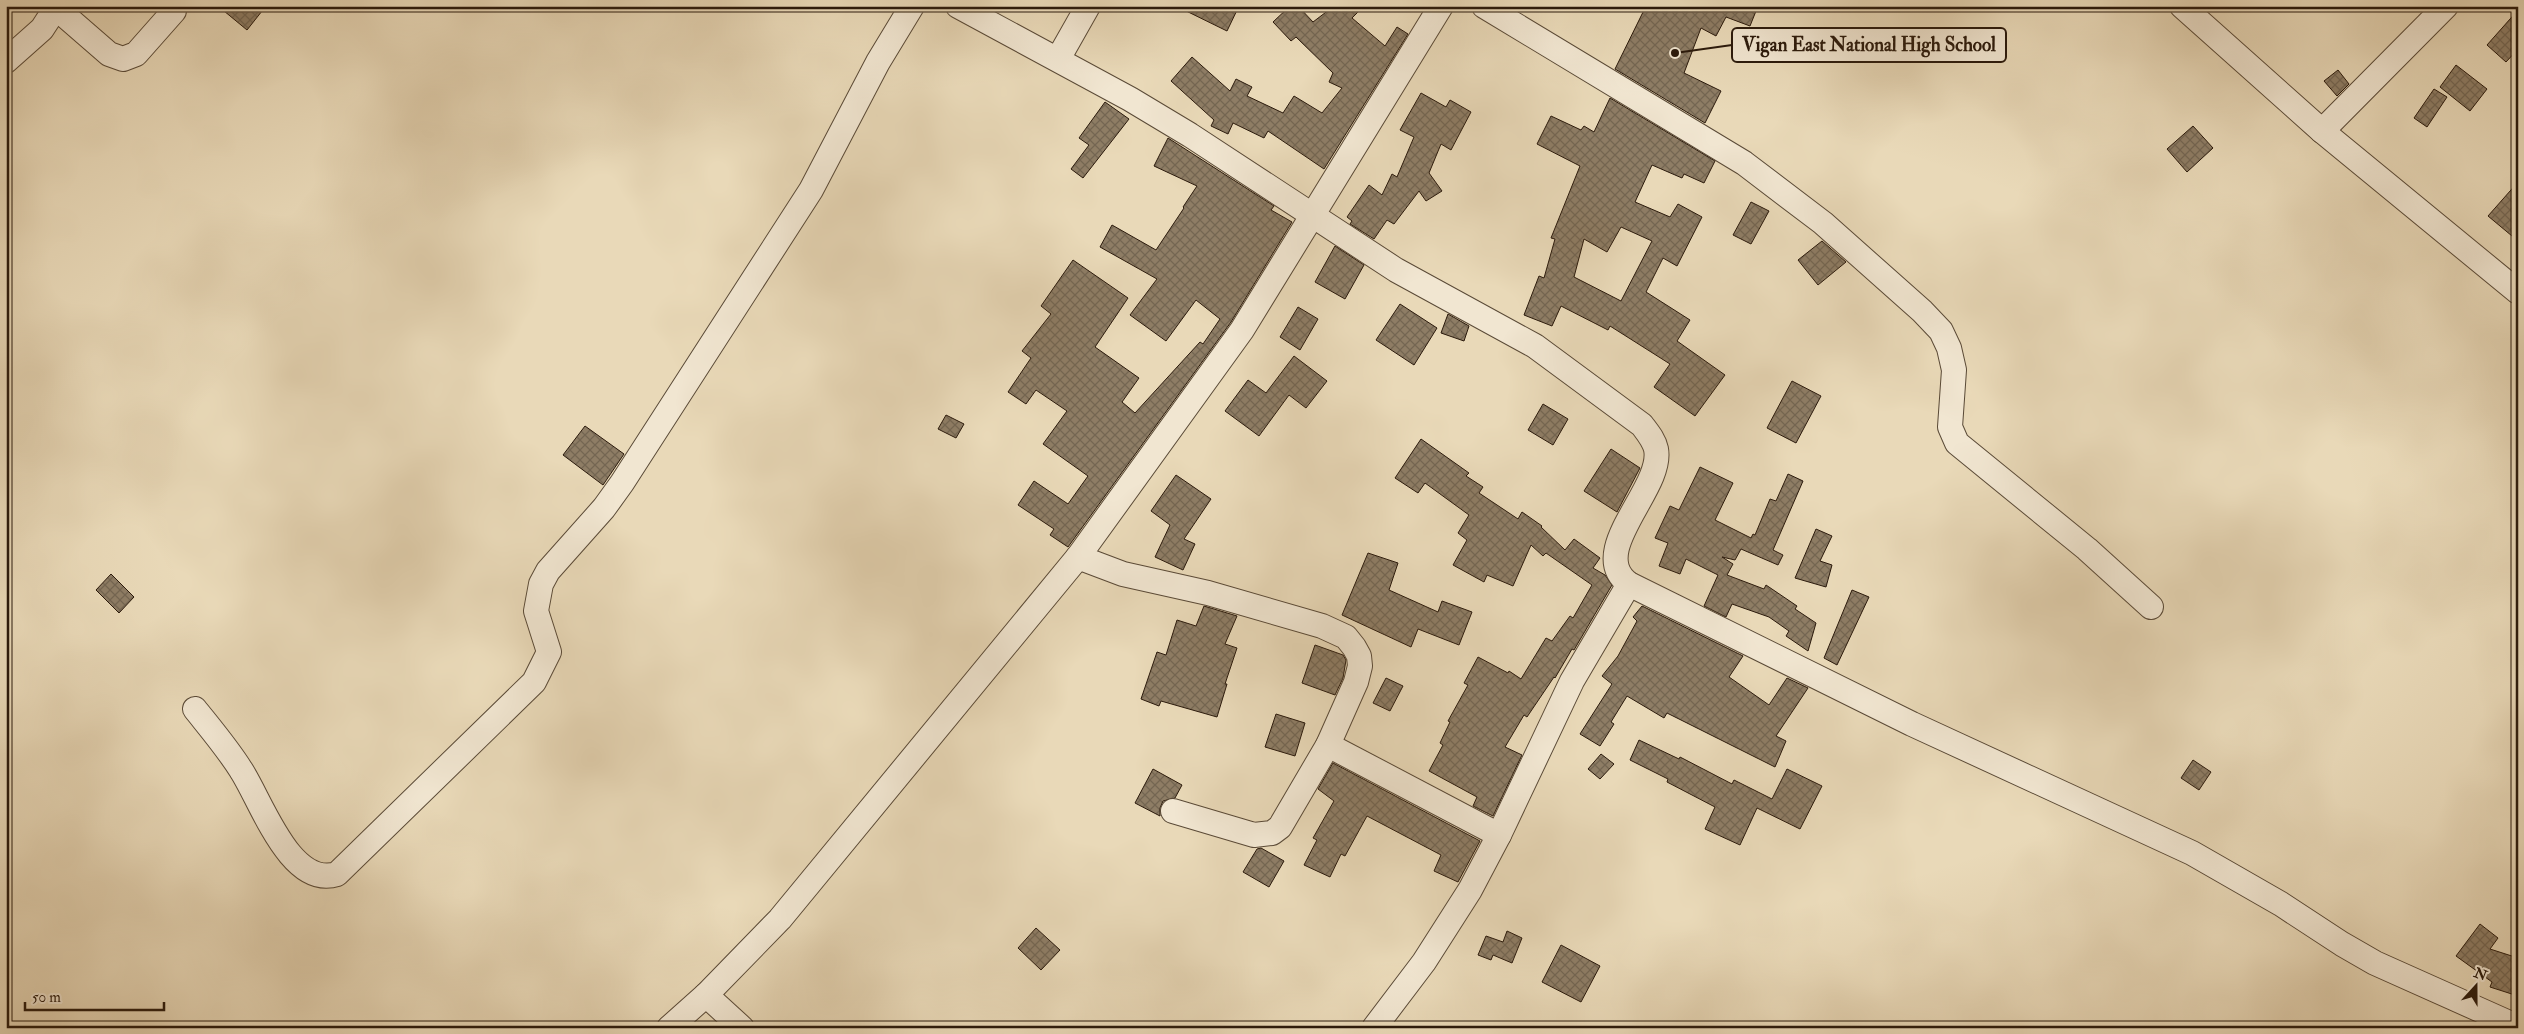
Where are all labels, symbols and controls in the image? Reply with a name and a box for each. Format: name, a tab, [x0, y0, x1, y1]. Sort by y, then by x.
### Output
callout: Vigan East National High School	[1732, 28, 2006, 62]
text: Vigan East National High School	[1741, 33, 1996, 58]
north arrow	[2452, 962, 2502, 1012]
text: N	[2471, 964, 2490, 985]
scale bar	[25, 979, 164, 1011]
text: 50 m	[32, 988, 61, 1007]

